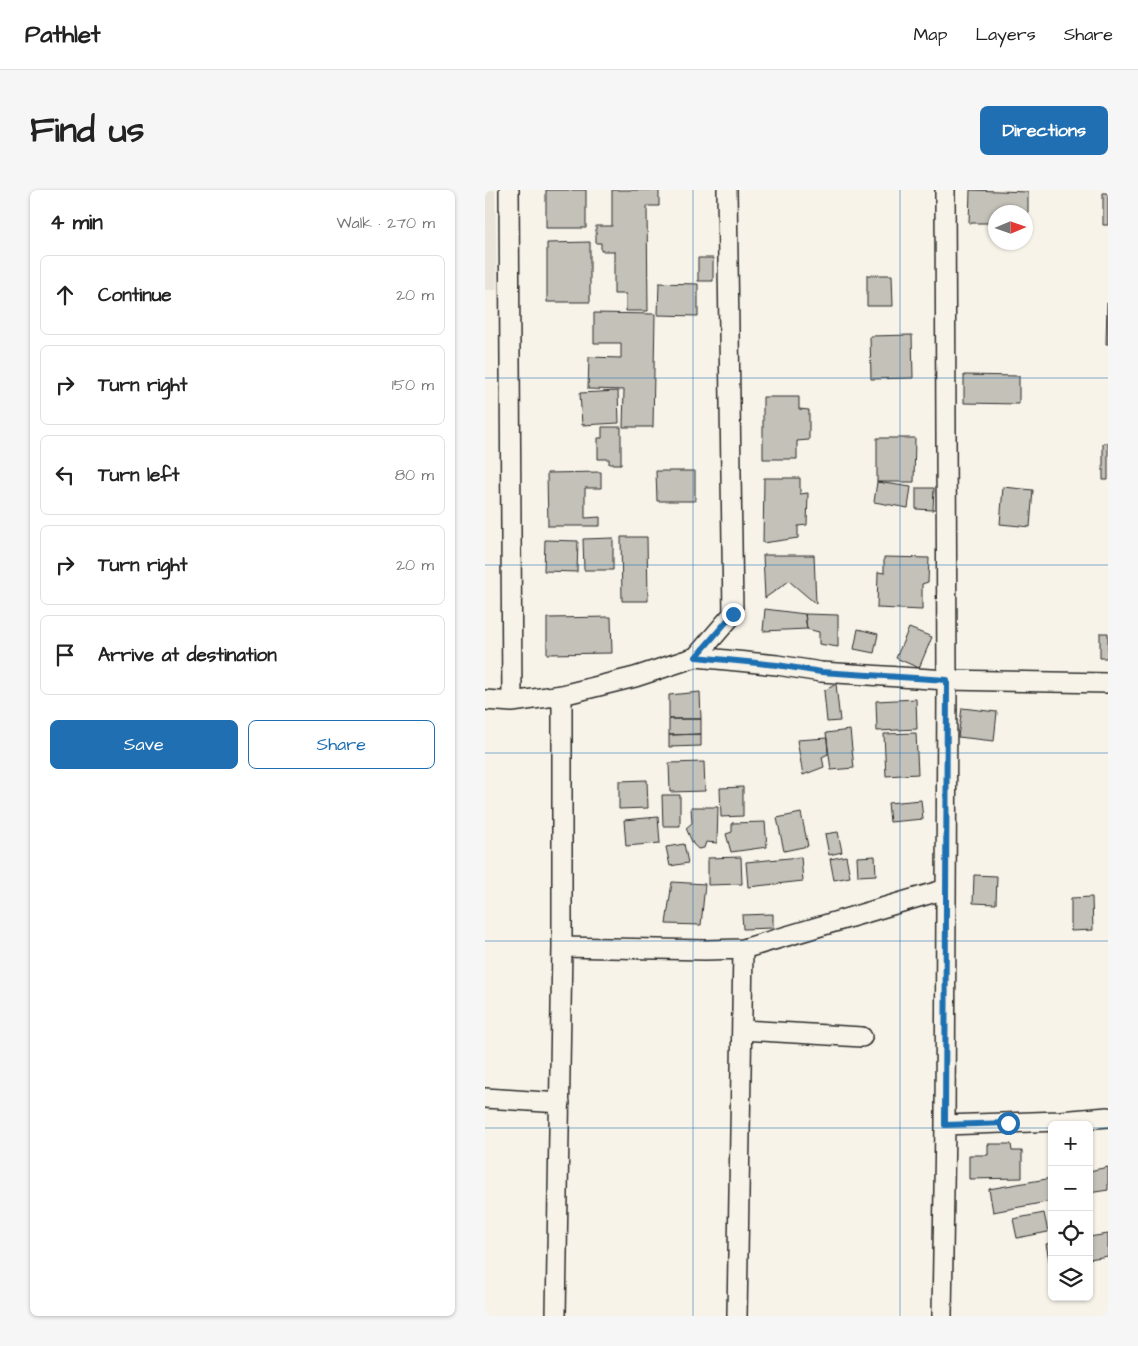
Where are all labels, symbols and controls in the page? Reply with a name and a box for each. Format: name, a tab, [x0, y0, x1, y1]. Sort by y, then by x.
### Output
text: Pathlet	[25, 18, 101, 52]
text: Map	[913, 22, 947, 47]
text: Layers	[975, 22, 1036, 47]
text: Share	[1064, 22, 1113, 47]
text: Find us	[30, 106, 144, 155]
button: Directions	[980, 106, 1108, 155]
north arrow	[988, 205, 1033, 250]
text: 4 min	[50, 208, 103, 237]
text: Walk · 270 m	[336, 212, 435, 234]
icon: ahead	[51, 281, 79, 309]
text: Continue	[98, 282, 172, 309]
text: 20 m	[396, 284, 434, 306]
icon: right	[51, 371, 79, 399]
text: Turn right	[98, 372, 187, 399]
text: 150 m	[392, 374, 434, 396]
icon: left	[51, 461, 79, 489]
text: Turn left	[98, 462, 179, 489]
text: 80 m	[395, 464, 434, 486]
icon: right	[51, 551, 79, 579]
text: Turn right	[98, 552, 187, 579]
text: 20 m	[396, 554, 434, 576]
route end	[722, 603, 745, 626]
icon: arrive	[51, 641, 79, 669]
text: Arrive at destination	[98, 642, 277, 669]
button: Save	[50, 720, 238, 769]
button: Share	[248, 720, 435, 769]
route start	[997, 1112, 1020, 1135]
map controls	[1048, 1121, 1093, 1301]
button: +	[1048, 1121, 1093, 1166]
button: −	[1048, 1166, 1093, 1211]
button: locate	[1048, 1211, 1093, 1256]
button: layers	[1048, 1256, 1093, 1301]

